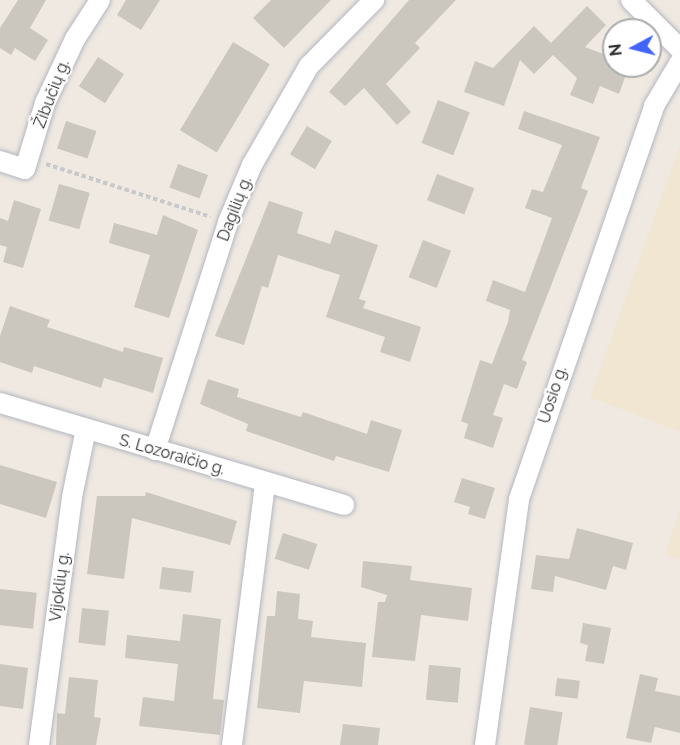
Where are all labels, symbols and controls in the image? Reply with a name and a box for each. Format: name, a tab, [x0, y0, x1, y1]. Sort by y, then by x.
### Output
north arrow	[602, 18, 662, 78]
text: N	[605, 43, 626, 57]
street label: Žibučių g.	[30, 57, 74, 131]
street label: Dagilių g.	[214, 174, 256, 244]
street label: Uosio g.	[535, 364, 571, 426]
street label: S. Lozoraičio g.	[117, 431, 227, 479]
street label: Vijoklių g.	[46, 551, 74, 623]

